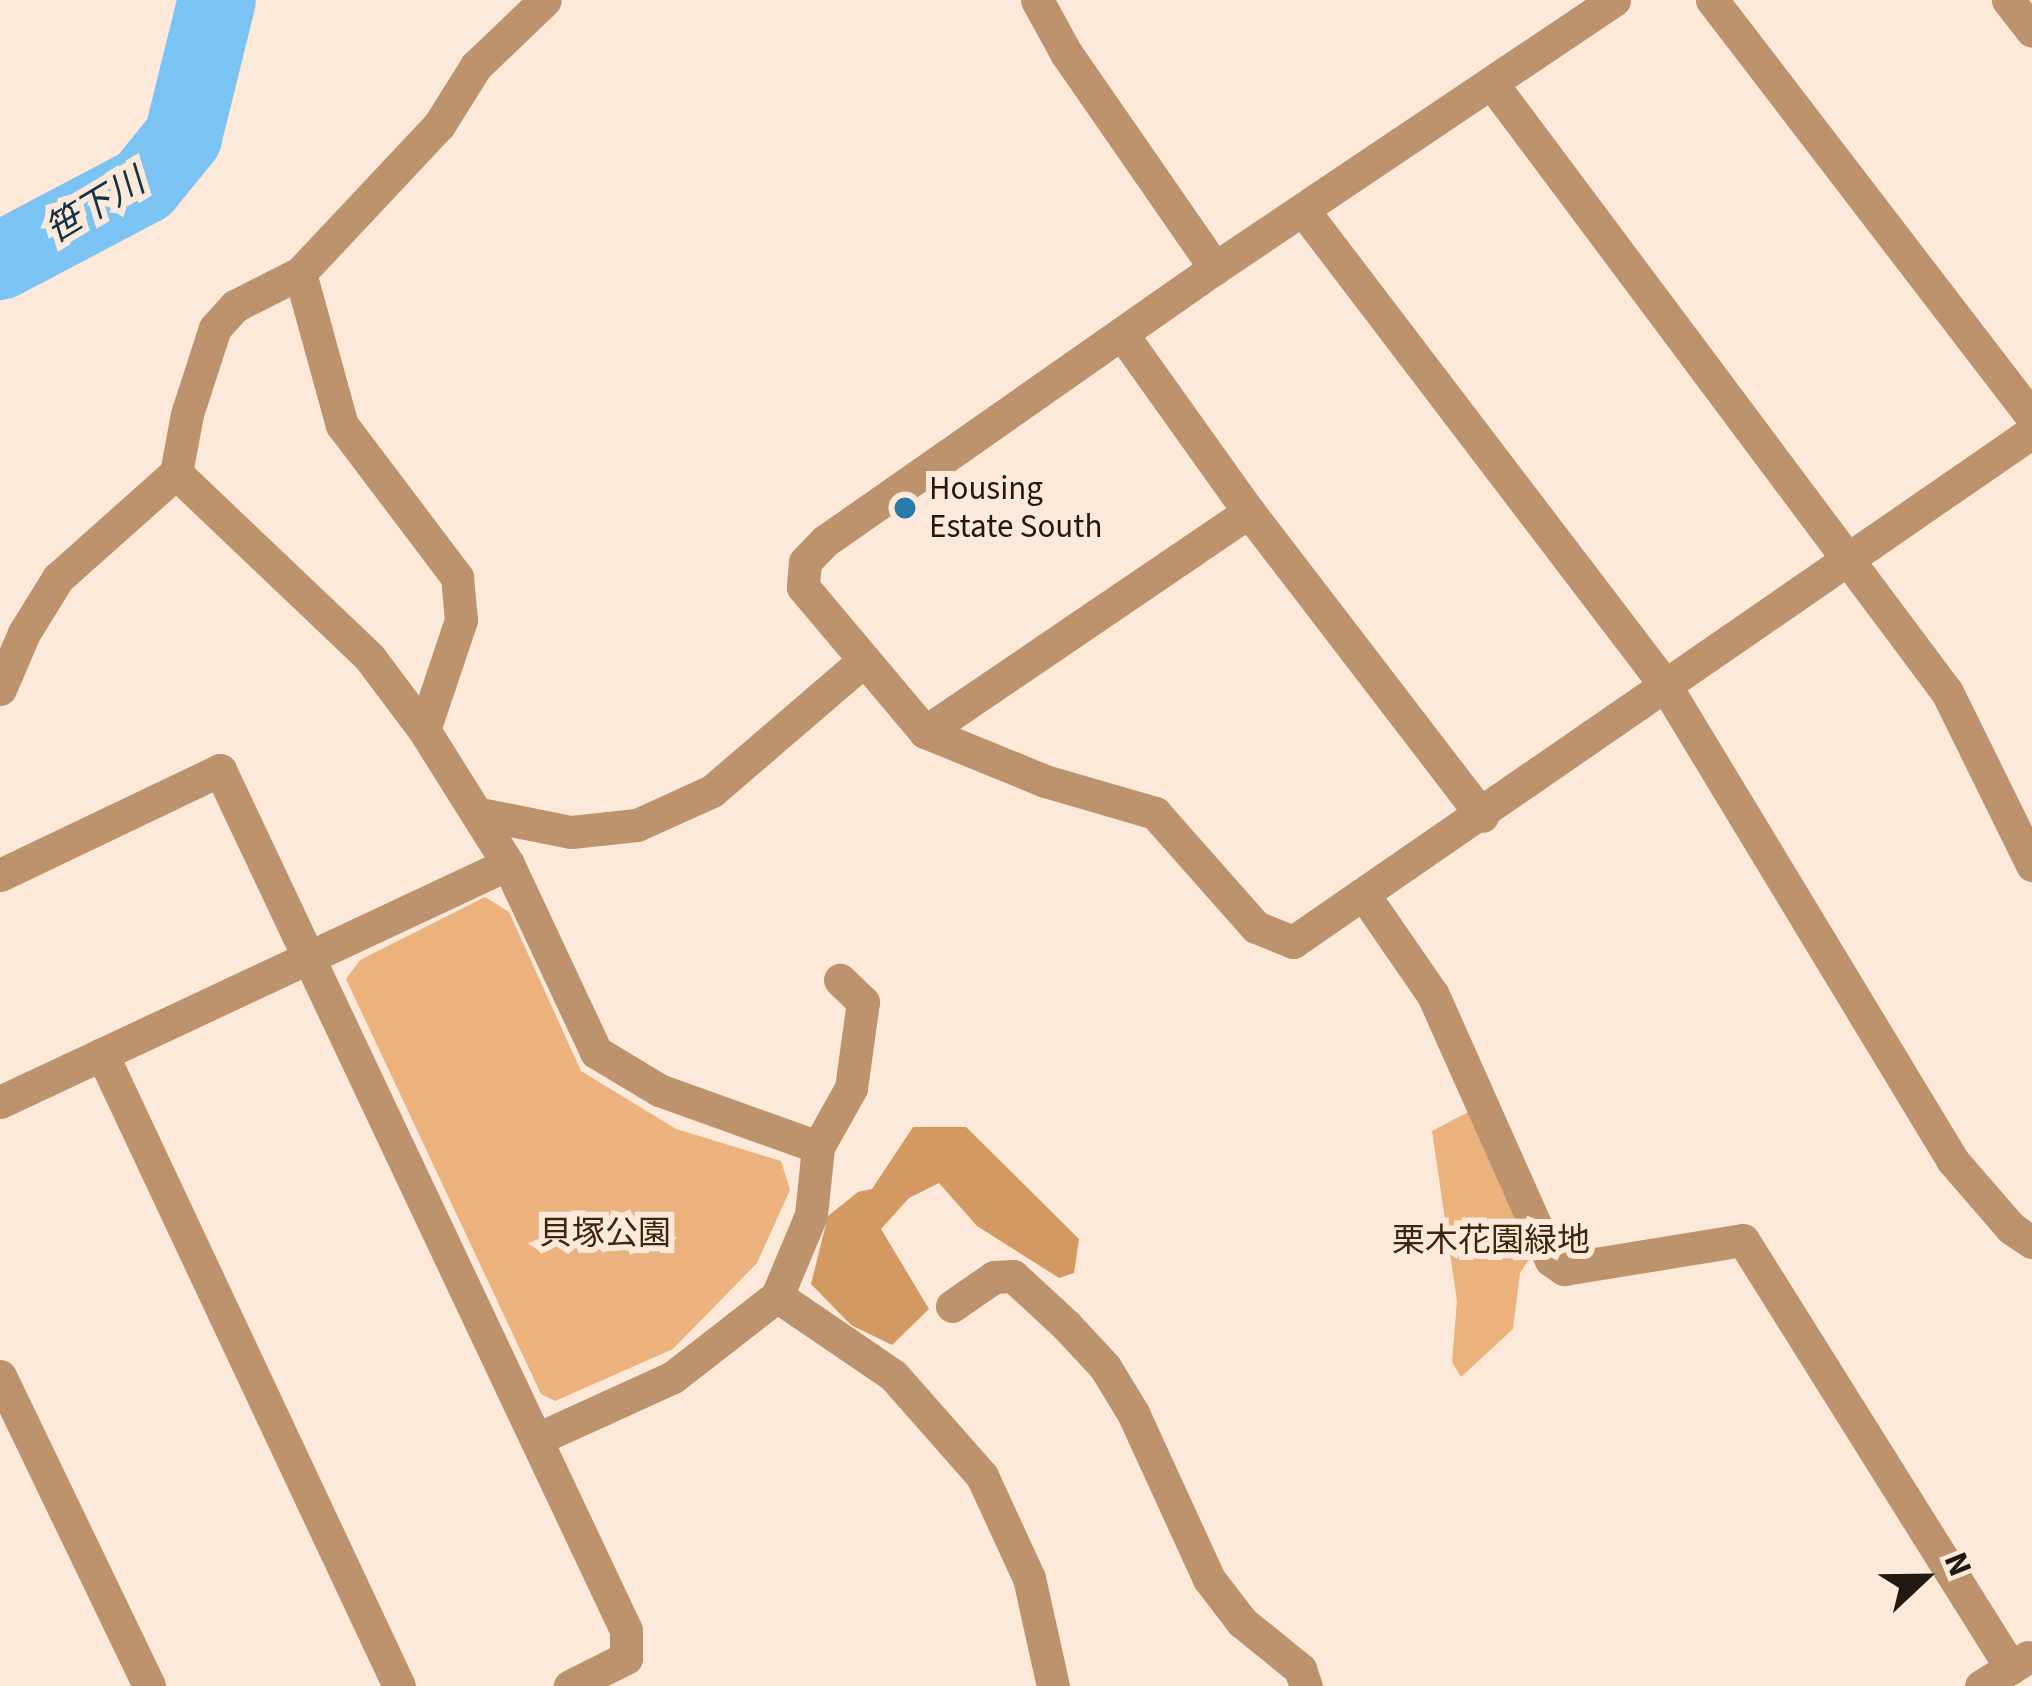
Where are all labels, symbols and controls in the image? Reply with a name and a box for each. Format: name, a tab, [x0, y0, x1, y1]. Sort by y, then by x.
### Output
water label: 笹下川	[38, 160, 152, 252]
place label: Housing Estate South	[929, 469, 1102, 547]
marker: Housing Estate South	[892, 495, 918, 521]
park label: 貝塚公園	[539, 1214, 671, 1254]
park label: 栗木花園緑地	[1392, 1221, 1590, 1261]
north arrow	[1864, 1518, 1984, 1638]
text: N	[1932, 1545, 1984, 1583]

